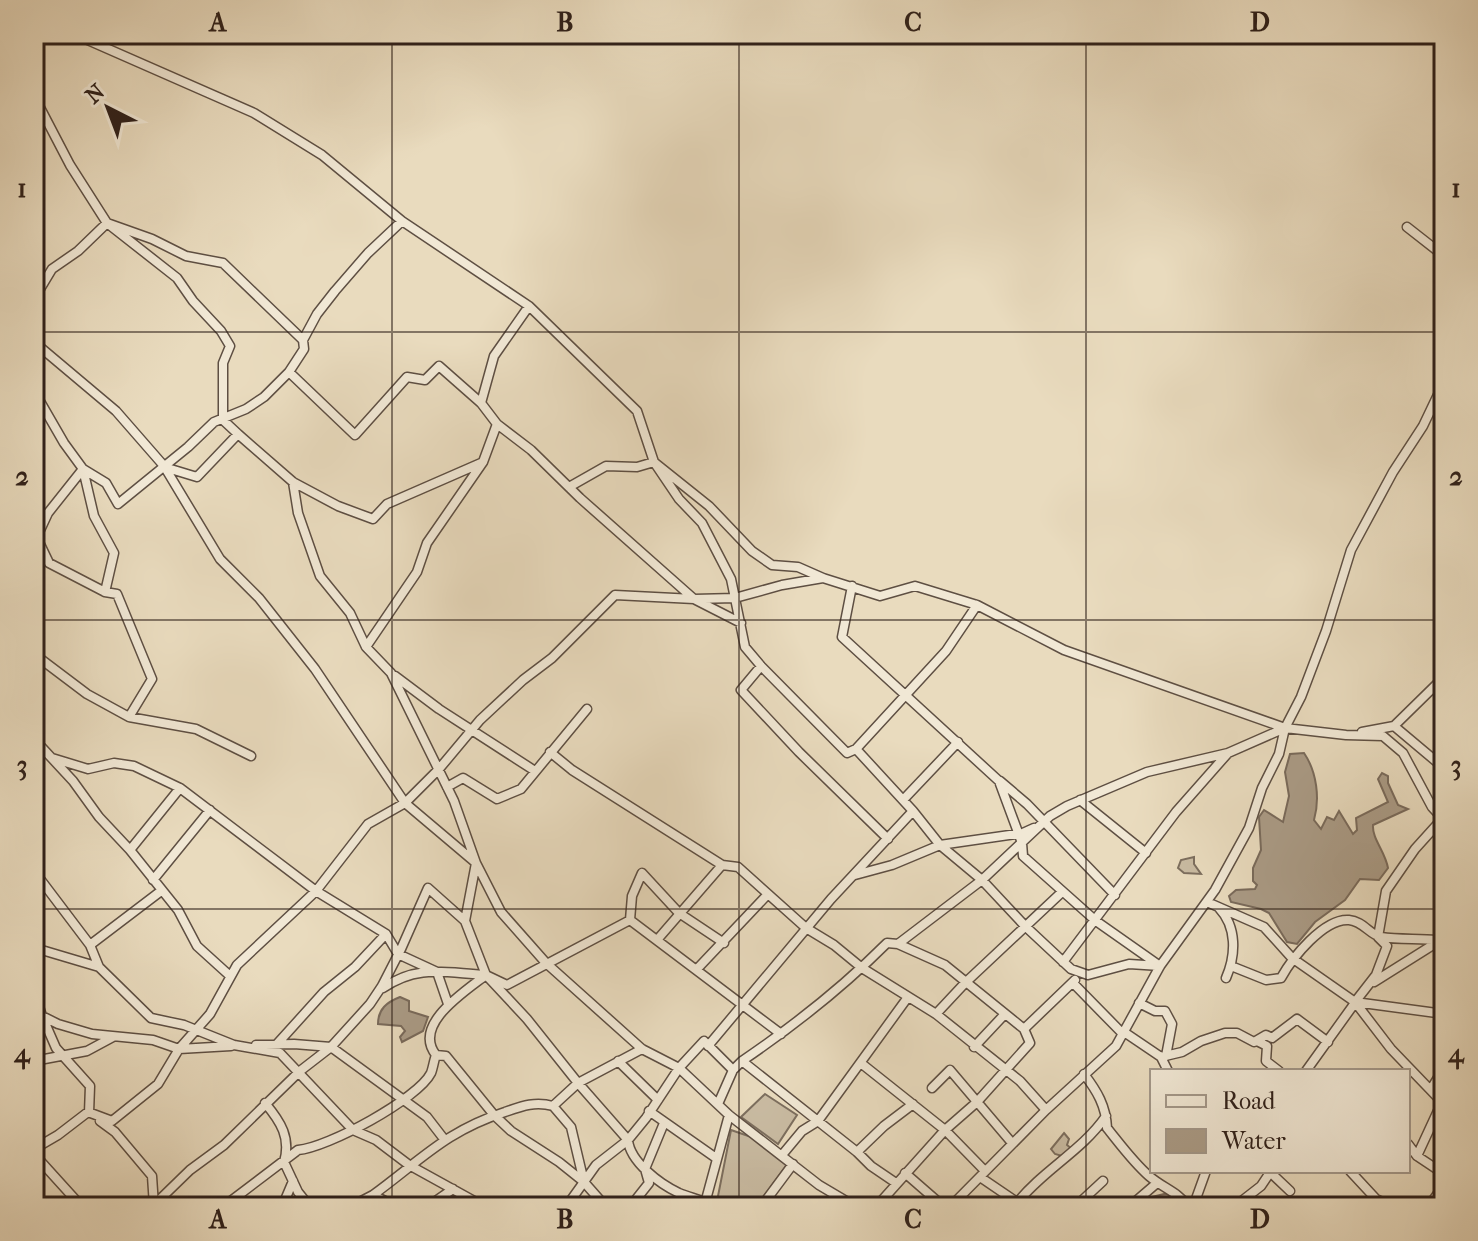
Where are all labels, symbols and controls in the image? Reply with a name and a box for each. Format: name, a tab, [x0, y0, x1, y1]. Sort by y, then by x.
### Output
text: A	[208, 7, 228, 38]
text: B	[557, 7, 574, 38]
text: C	[904, 7, 922, 38]
text: D	[1250, 7, 1270, 38]
north arrow	[68, 68, 148, 148]
text: N	[80, 78, 110, 109]
text: 1	[17, 173, 27, 204]
text: 1	[1451, 173, 1461, 204]
text: 2	[15, 461, 29, 492]
text: 2	[1449, 461, 1463, 492]
text: 3	[17, 750, 27, 781]
text: 3	[1451, 750, 1461, 781]
text: 4	[13, 1038, 31, 1070]
text: 4	[1447, 1038, 1465, 1070]
legend	[1150, 1069, 1410, 1173]
text: Road	[1222, 1087, 1276, 1115]
text: Water	[1221, 1127, 1286, 1155]
text: A	[208, 1204, 228, 1235]
text: B	[557, 1204, 574, 1235]
text: C	[904, 1204, 922, 1235]
text: D	[1250, 1204, 1270, 1235]

